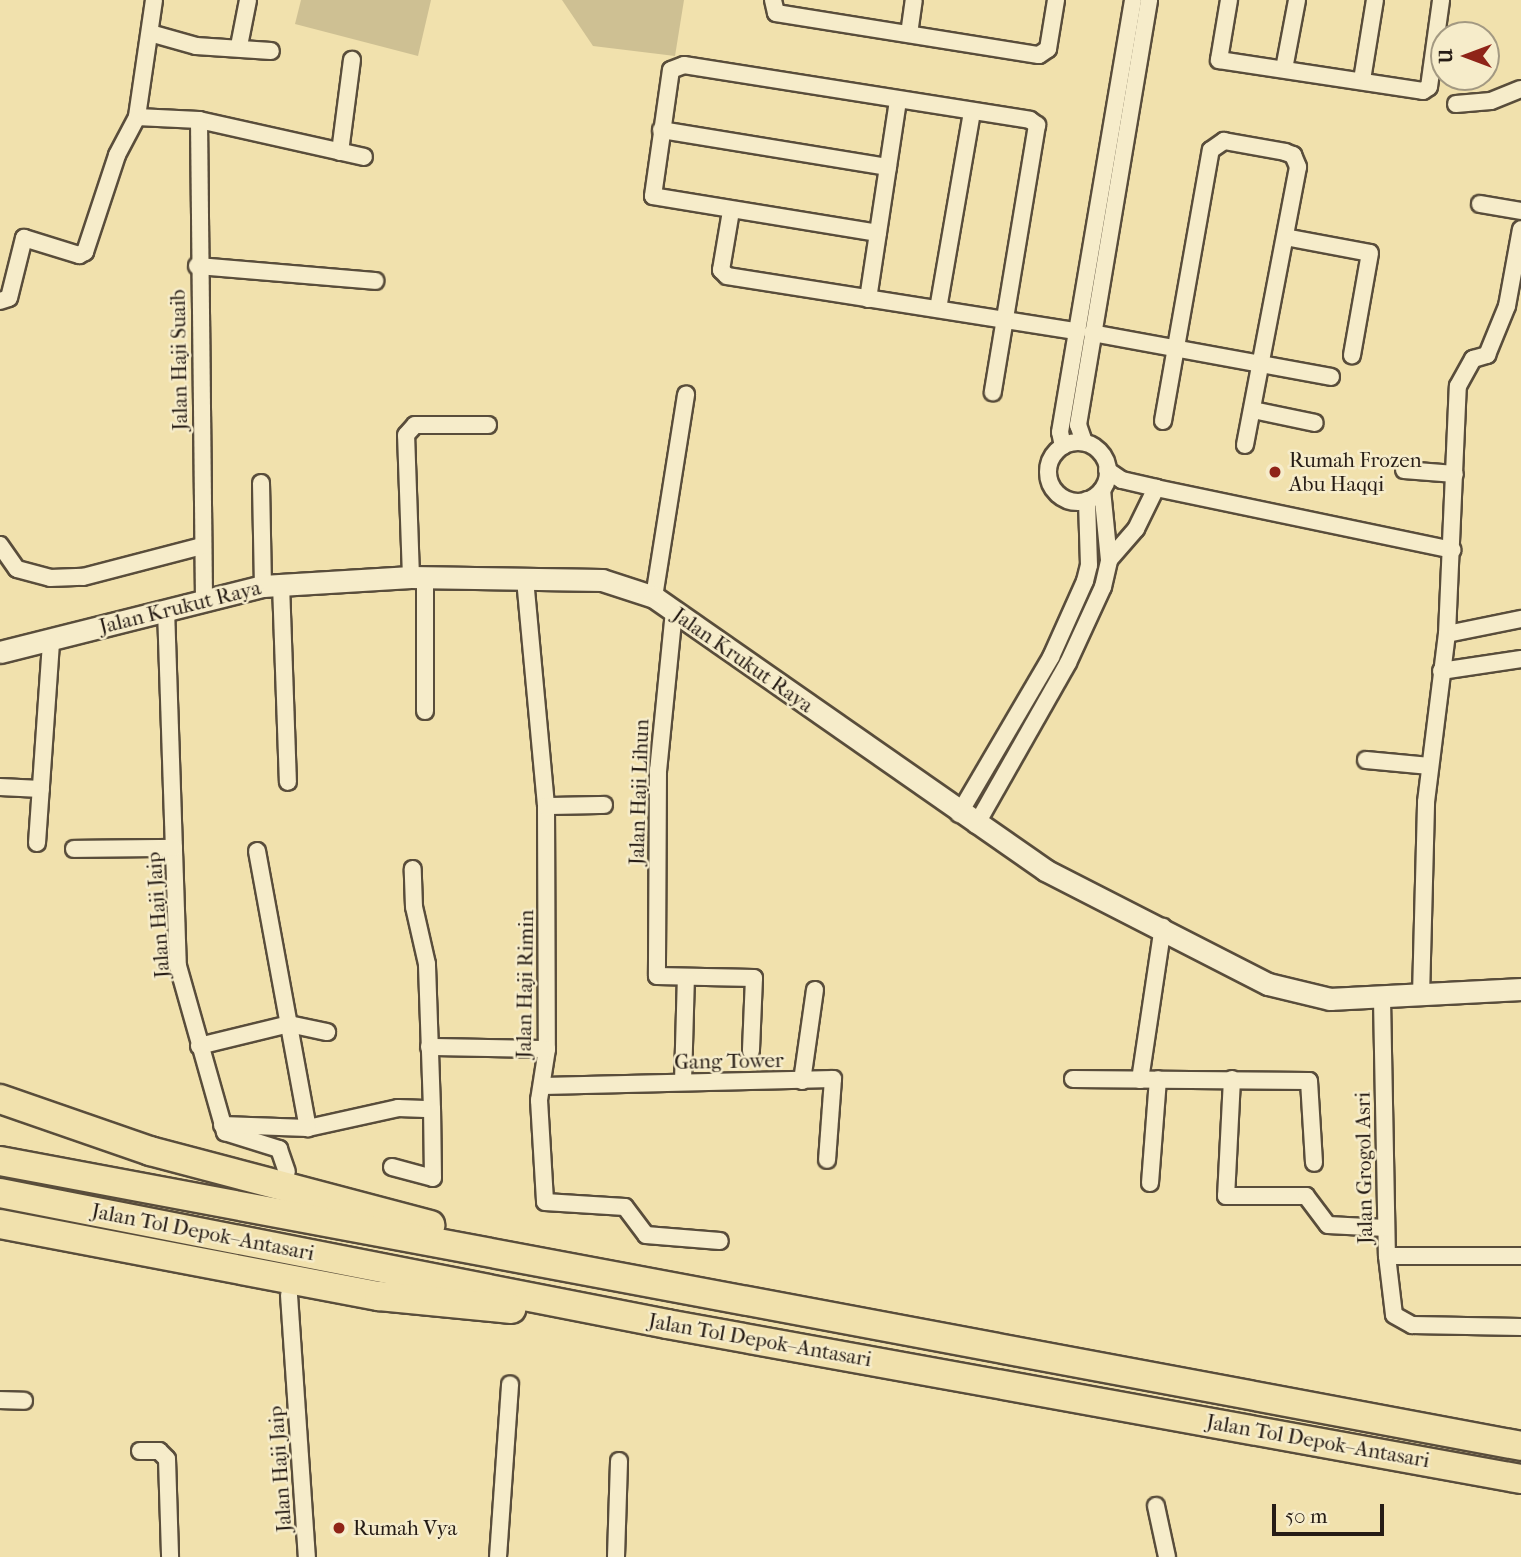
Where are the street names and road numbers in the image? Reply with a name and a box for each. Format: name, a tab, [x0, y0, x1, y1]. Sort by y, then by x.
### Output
street label: Jalan Haji Suaib	[165, 289, 193, 431]
street label: Jalan Krukut Raya	[97, 575, 263, 639]
street label: Jalan Krukut Raya	[668, 602, 818, 718]
street label: Jalan Haji Lihun	[624, 719, 654, 865]
street label: Jalan Haji Jaip	[141, 851, 175, 979]
street label: Jalan Haji Rimin	[511, 909, 539, 1059]
street label: Gang Tower	[674, 1047, 784, 1075]
street label: Jalan Grogol Asri	[1350, 1092, 1378, 1244]
street label: Jalan Tol Depok–Antasari	[90, 1198, 316, 1266]
street label: Jalan Tol Depok–Antasari	[646, 1308, 874, 1372]
street label: Jalan Haji Jaip	[263, 1405, 297, 1533]
street label: Jalan Tol Depok–Antasari	[1204, 1409, 1432, 1473]

